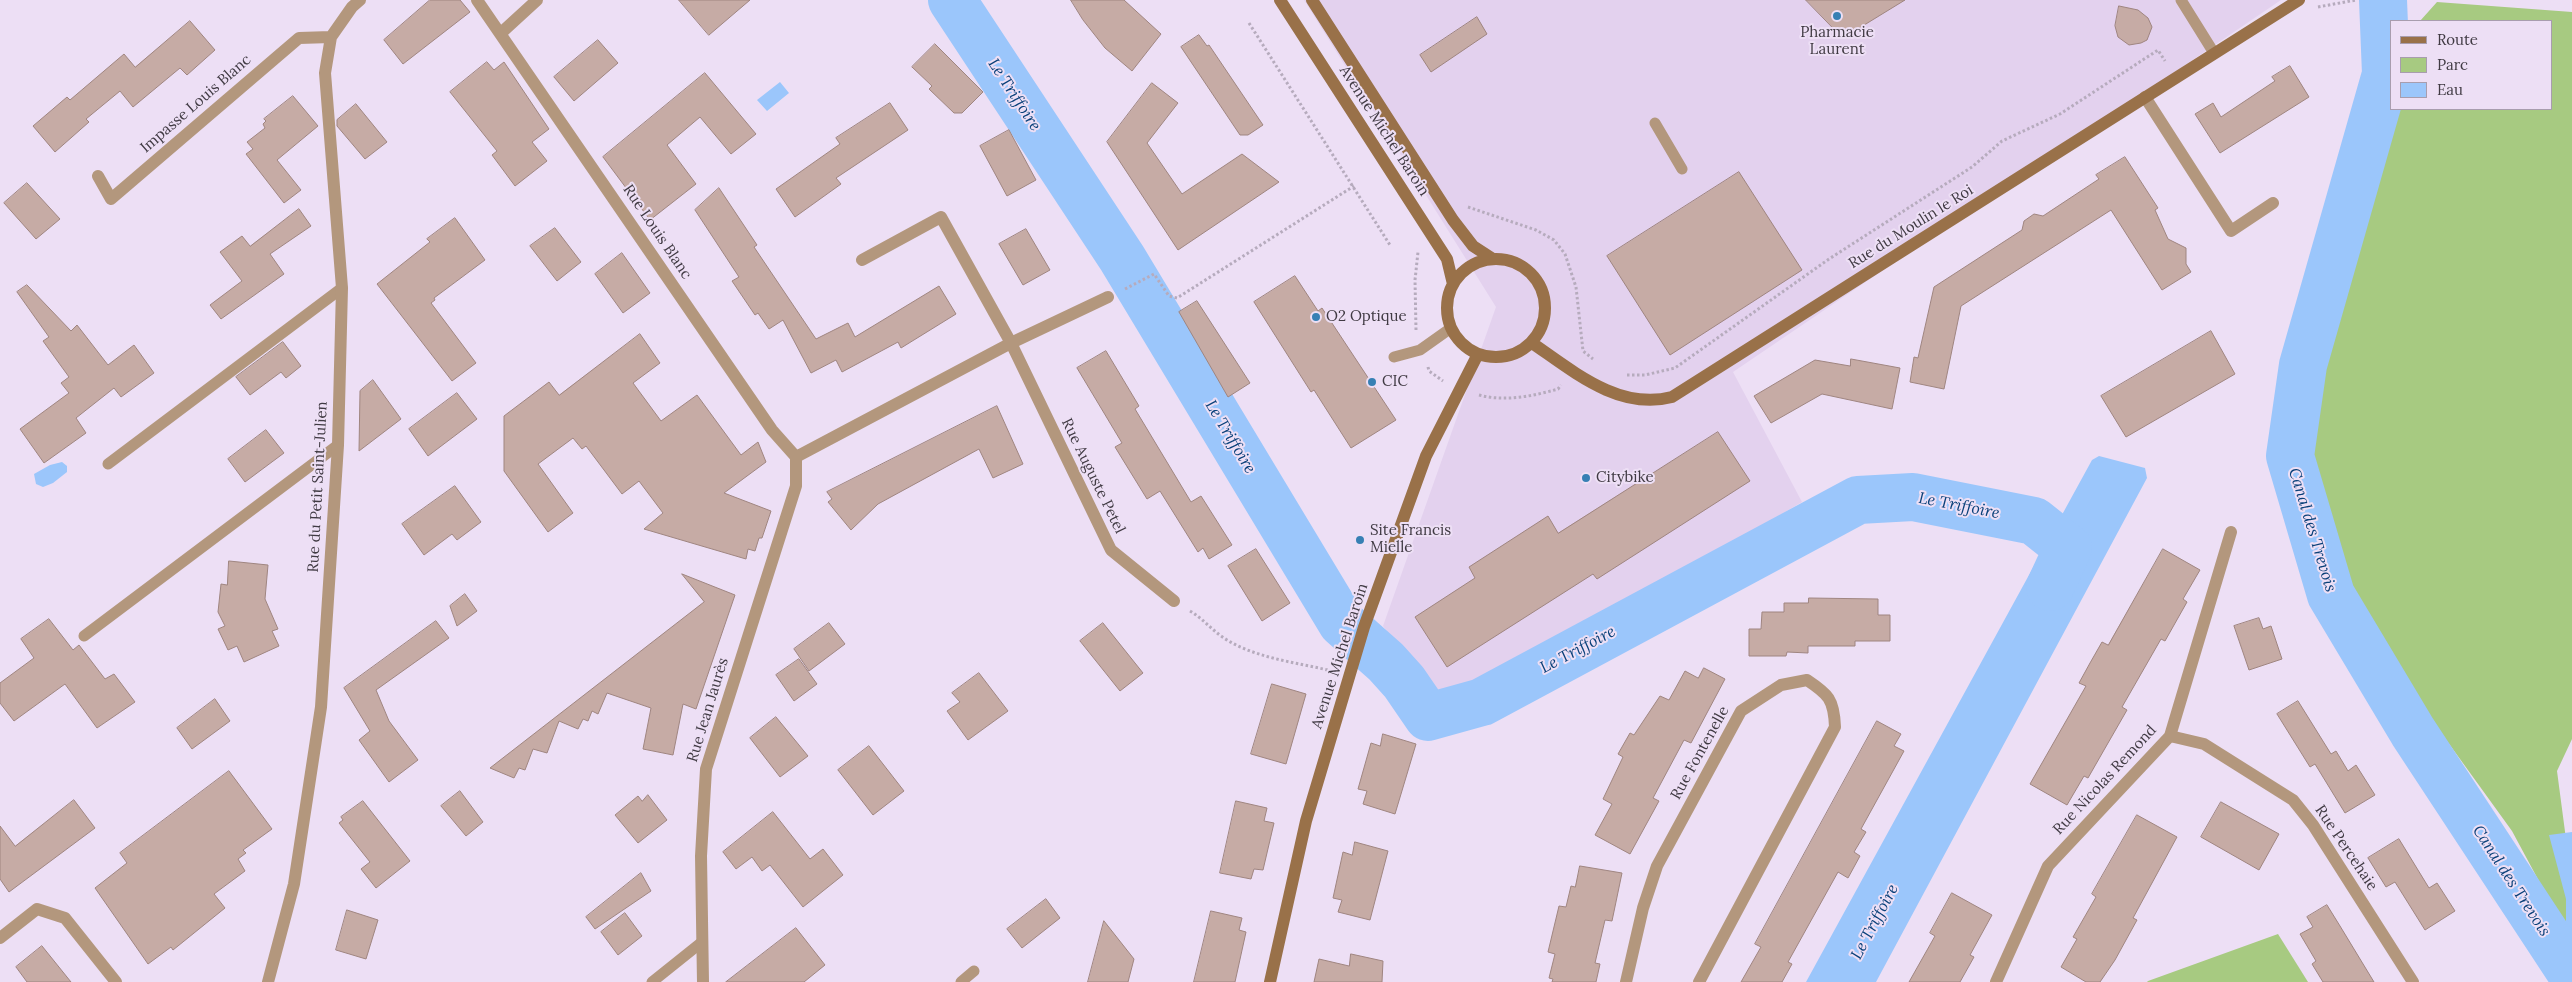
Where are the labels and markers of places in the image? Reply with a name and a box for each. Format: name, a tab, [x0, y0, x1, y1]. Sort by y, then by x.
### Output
marker: Pharmacie Laurent	[1831, 10, 1843, 22]
place label: Pharmacie Laurent	[1800, 24, 1874, 59]
place label: O2 Optique	[1326, 308, 1407, 326]
marker: O2 Optique	[1310, 311, 1322, 323]
place label: CIC	[1382, 373, 1408, 391]
marker: CIC	[1366, 376, 1378, 388]
place label: Citybike	[1596, 469, 1654, 487]
marker: Citybike	[1580, 472, 1592, 484]
place label: Site Francis Mielle	[1370, 522, 1451, 557]
marker: Site Francis Mielle	[1354, 534, 1366, 546]

